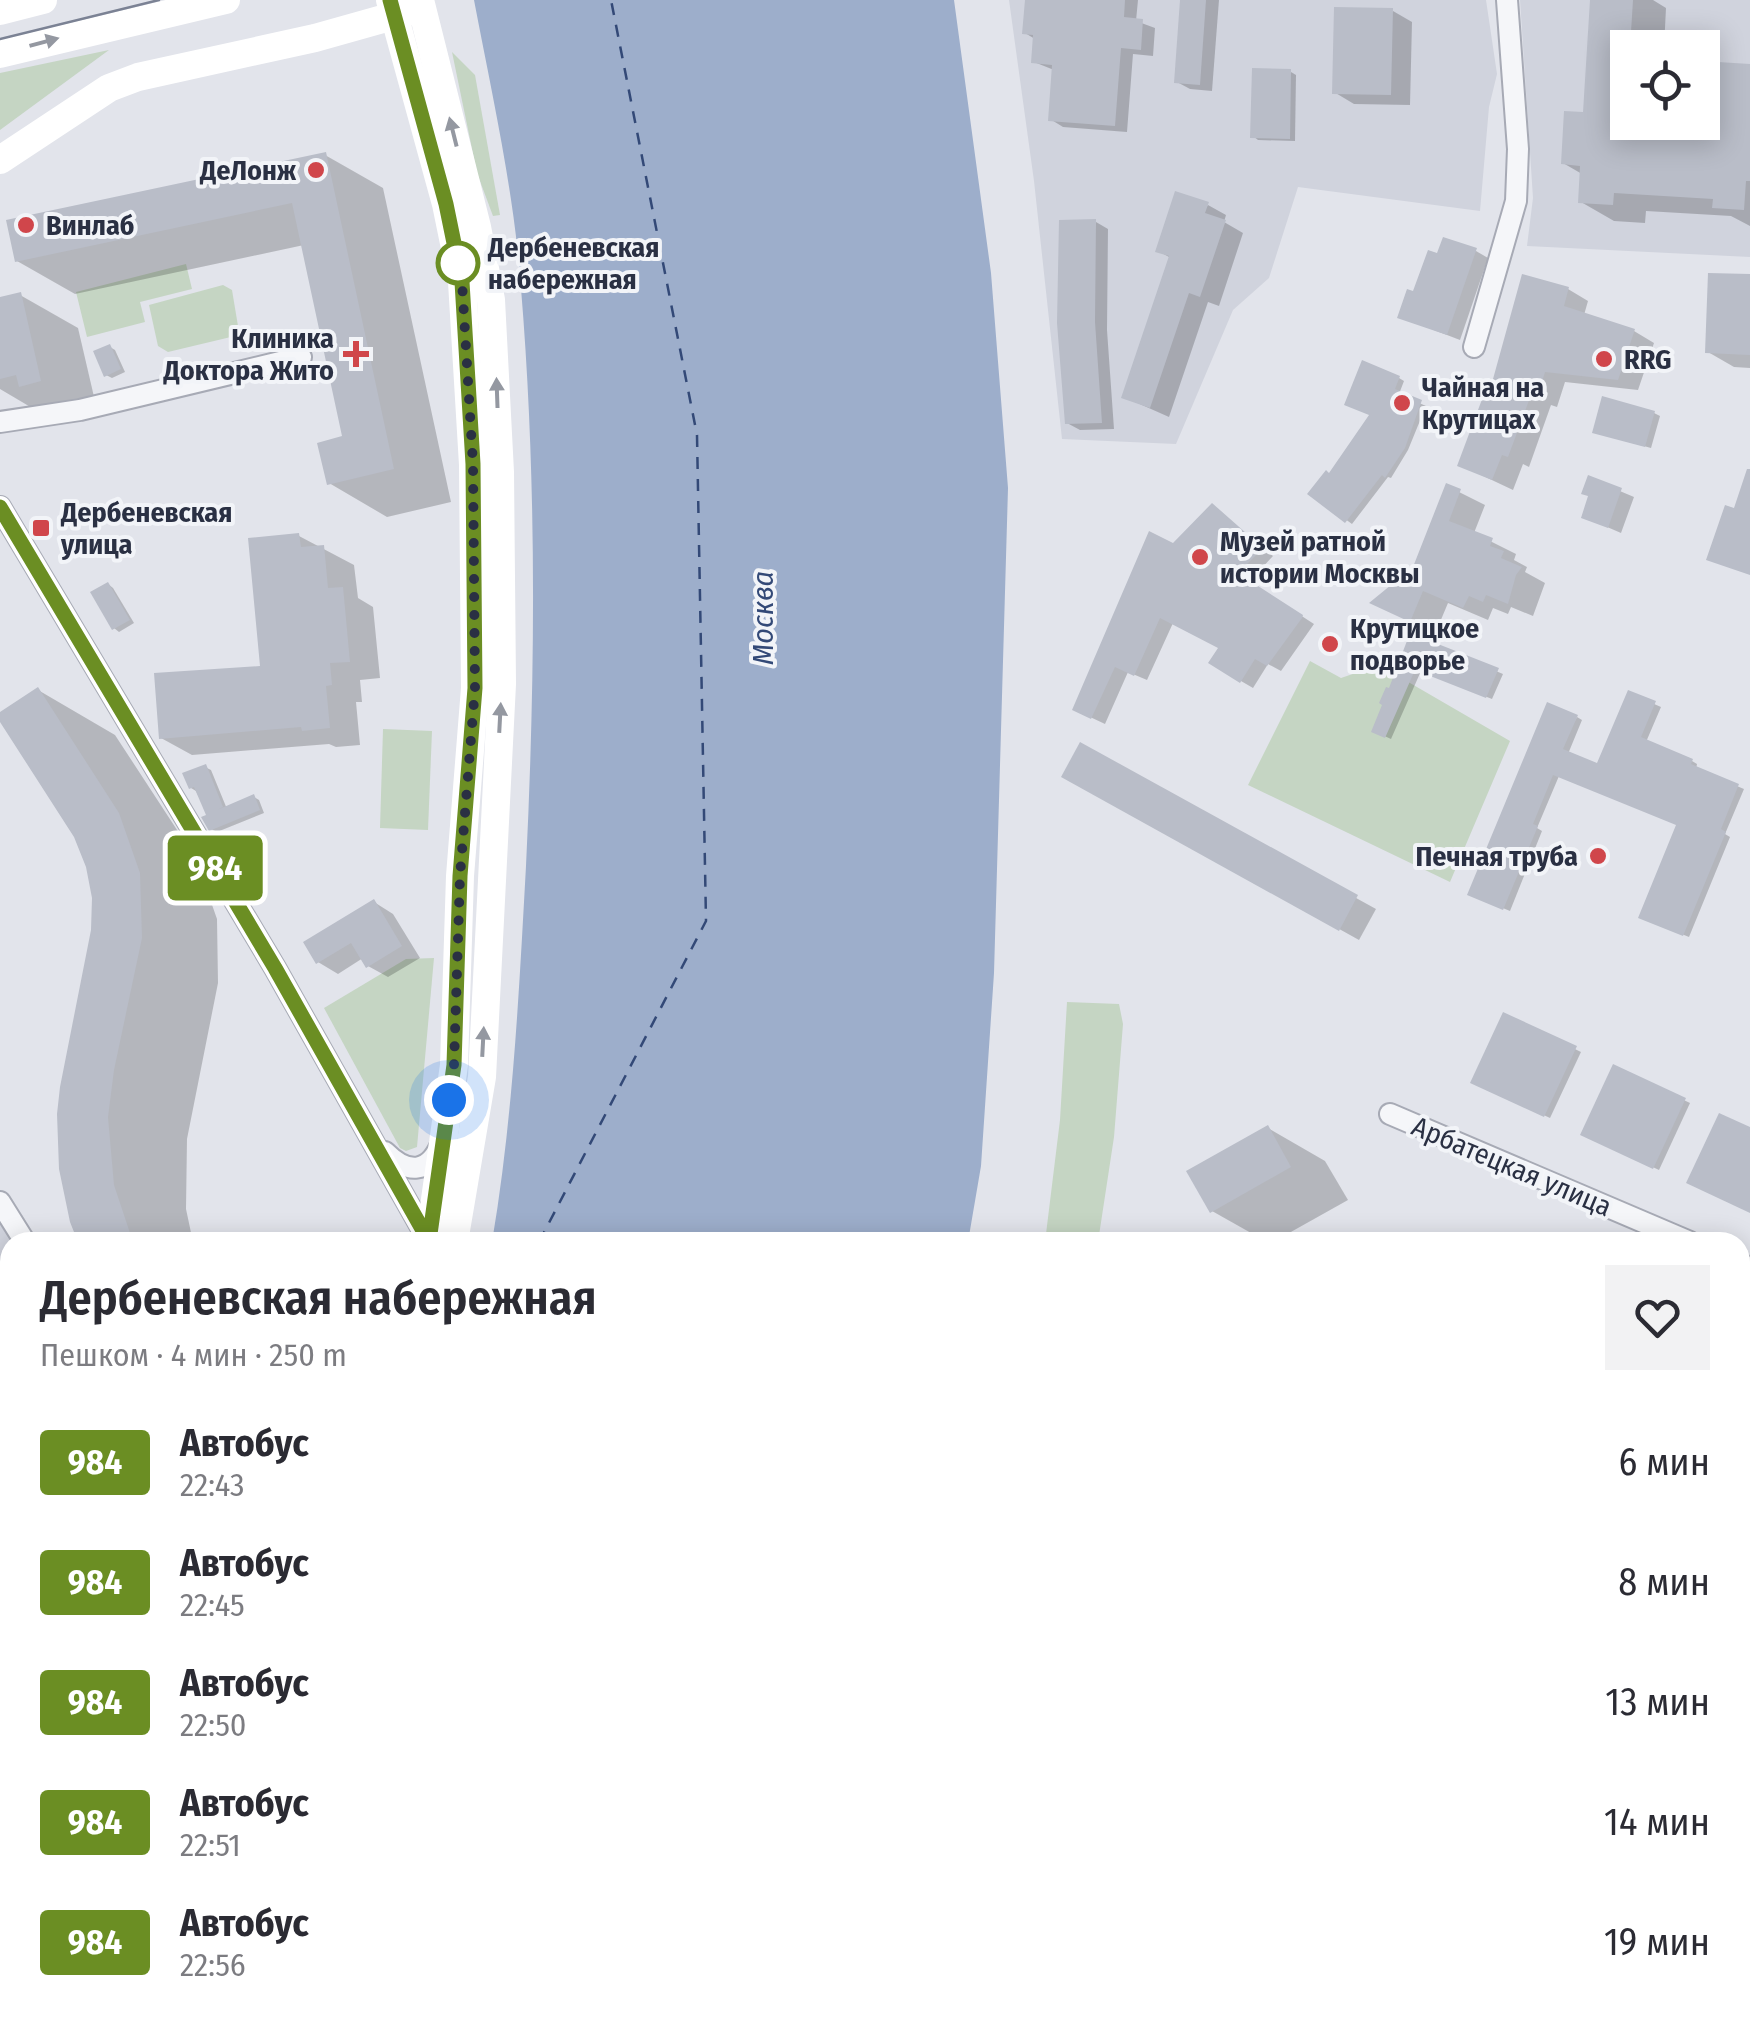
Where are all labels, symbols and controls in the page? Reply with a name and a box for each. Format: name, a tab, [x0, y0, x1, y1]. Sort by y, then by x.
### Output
map controls	[1610, 30, 1720, 140]
button: locate	[1610, 30, 1720, 140]
one-way arrow	[29, 34, 60, 50]
one-way arrow	[445, 116, 461, 147]
place label: ДеЛонж	[199, 154, 297, 187]
marker: ДеЛонж	[305, 159, 327, 181]
place label: Винлаб	[46, 209, 135, 242]
marker: Винлаб	[15, 214, 37, 236]
place label: Дербеневская набережная	[487, 231, 659, 296]
marker: Дербеневская набережная	[437, 242, 479, 284]
place label: Клиника Доктора Жито	[162, 322, 334, 387]
marker: Клиника Доктора Жито	[343, 341, 369, 367]
place label: RRG	[1624, 343, 1672, 376]
marker: RRG	[1593, 348, 1615, 370]
place label: Чайная на Крутицах	[1422, 371, 1544, 436]
one-way arrow	[489, 376, 505, 408]
marker: Чайная на Крутицах	[1391, 392, 1413, 414]
place label: Дербеневская улица	[60, 496, 232, 561]
marker: Дербеневская улица	[30, 517, 52, 539]
place label: Музей ратной истории Москвы	[1220, 525, 1420, 590]
marker: Музей ратной истории Москвы	[1189, 546, 1211, 568]
water label: Москва	[745, 571, 781, 665]
place label: Крутицкое подворье	[1350, 612, 1479, 677]
marker: Крутицкое подворье	[1319, 633, 1341, 655]
one-way arrow	[493, 701, 509, 733]
line badge: 984	[158, 836, 272, 900]
place label: Печная труба	[1416, 840, 1578, 873]
marker: Печная труба	[1587, 845, 1609, 867]
text: 984	[188, 847, 242, 889]
one-way arrow	[475, 1026, 491, 1058]
your location	[424, 1075, 474, 1125]
street label: Арбатецкая улица	[1407, 1110, 1616, 1223]
button: heart	[1605, 1265, 1710, 1370]
text: Дербеневская набережная	[40, 1269, 597, 1327]
text: Пешком · 4 мин · 250 m	[40, 1336, 347, 1374]
text: Автобус	[180, 1420, 309, 1466]
text: 6 мин	[1618, 1439, 1710, 1485]
text: 984	[68, 1441, 122, 1483]
text: 22:43	[180, 1466, 244, 1504]
text: Автобус	[180, 1540, 309, 1586]
text: 8 мин	[1618, 1559, 1710, 1605]
text: 984	[68, 1561, 122, 1603]
text: 22:45	[180, 1586, 245, 1624]
text: Автобус	[180, 1660, 309, 1706]
text: 13 мин	[1605, 1679, 1710, 1725]
text: 984	[68, 1681, 122, 1723]
text: 22:50	[180, 1706, 247, 1744]
text: Автобус	[180, 1780, 309, 1826]
text: 14 мин	[1604, 1799, 1710, 1845]
text: 984	[68, 1801, 122, 1843]
text: 22:51	[180, 1826, 241, 1864]
text: Автобус	[180, 1900, 309, 1946]
text: 19 мин	[1604, 1919, 1710, 1965]
text: 984	[68, 1921, 122, 1963]
text: 22:56	[180, 1946, 246, 1984]

